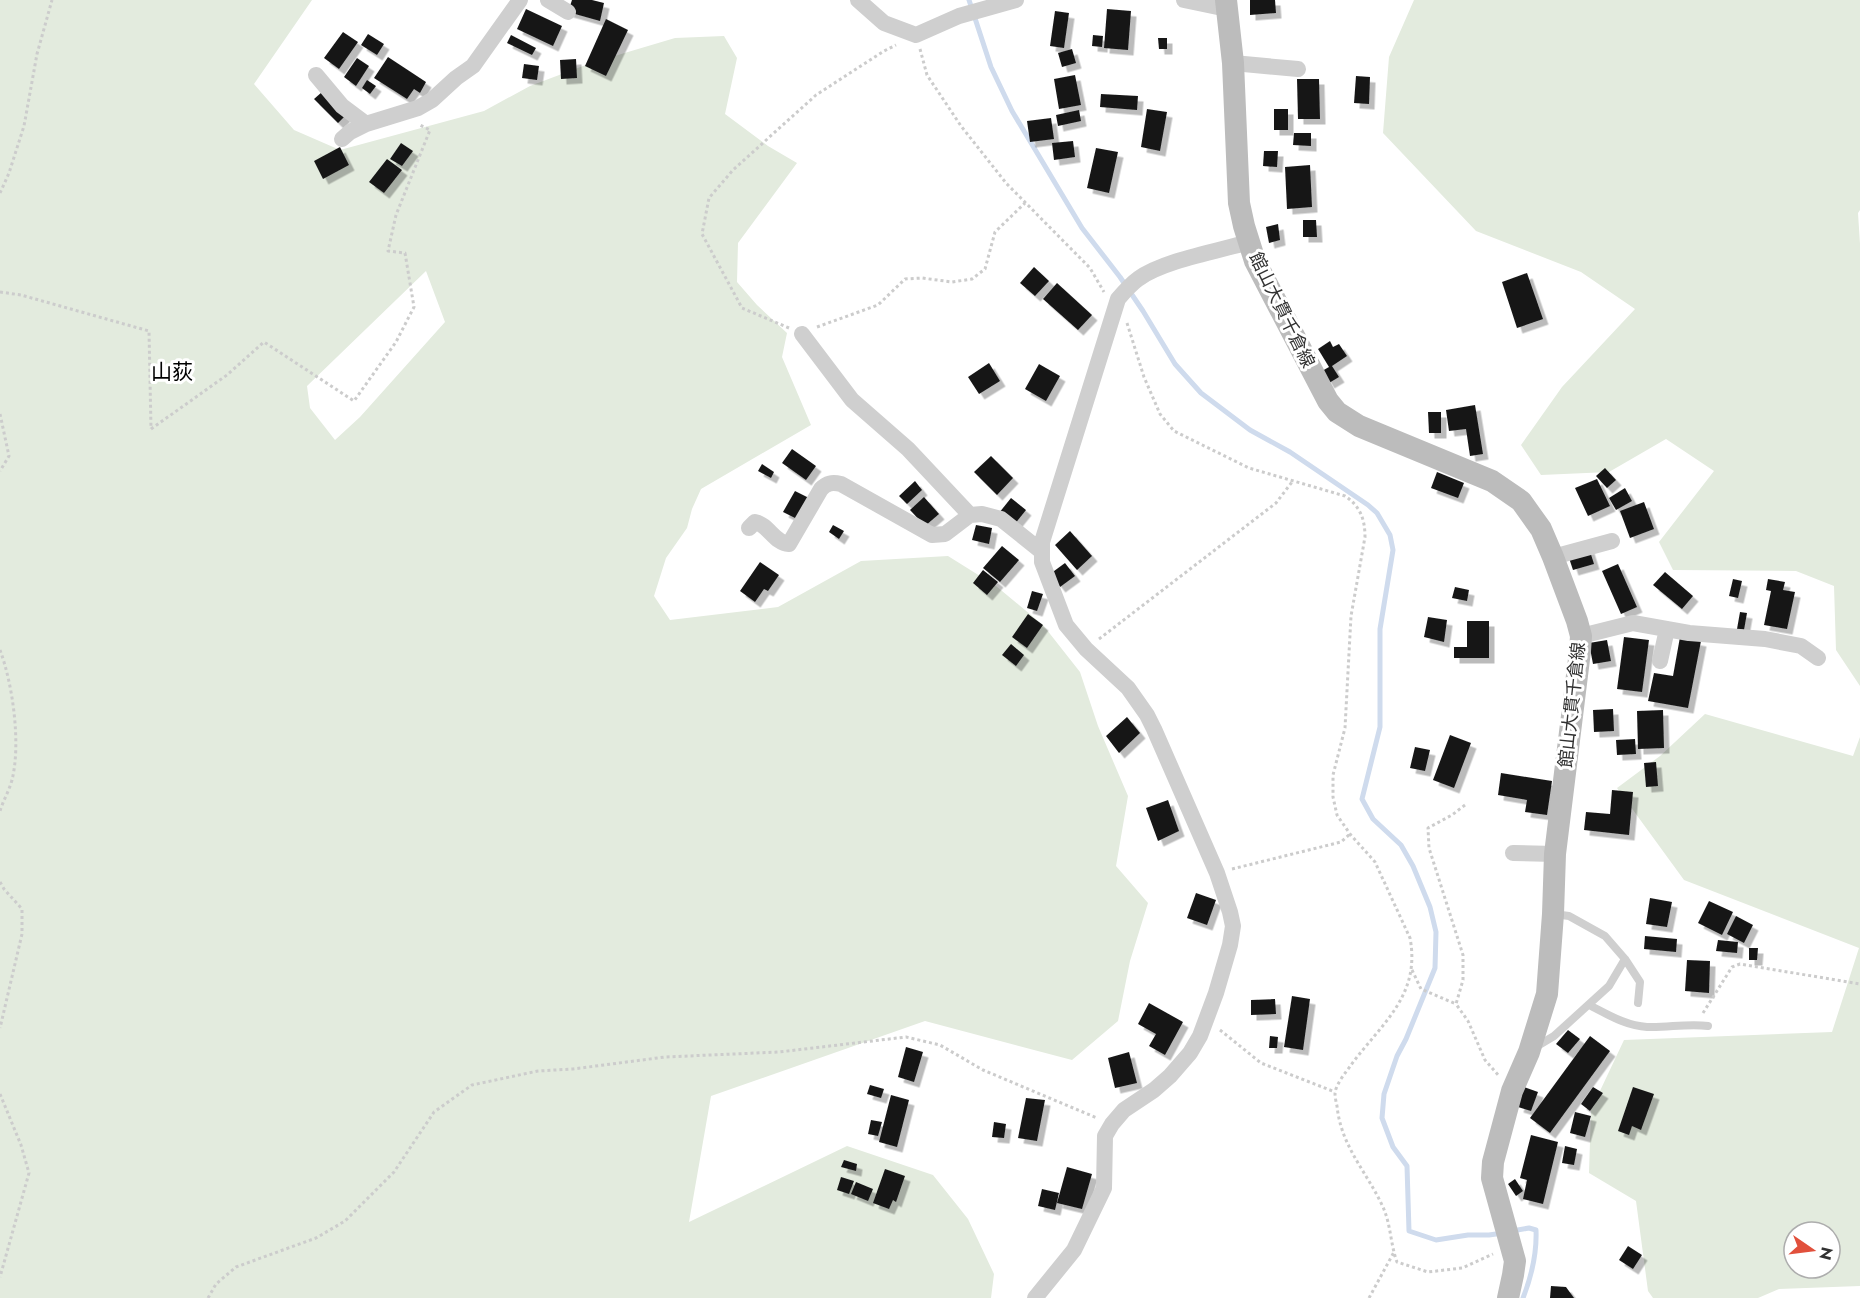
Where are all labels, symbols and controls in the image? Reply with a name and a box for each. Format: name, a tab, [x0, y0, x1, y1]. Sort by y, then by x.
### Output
street label: 館山大貫千倉線	[1243, 248, 1321, 372]
district label: 山荻	[151, 357, 193, 387]
street label: 館山大貫千倉線	[1552, 641, 1592, 769]
north arrow	[1782, 1220, 1842, 1280]
text: N	[1813, 1245, 1839, 1262]

